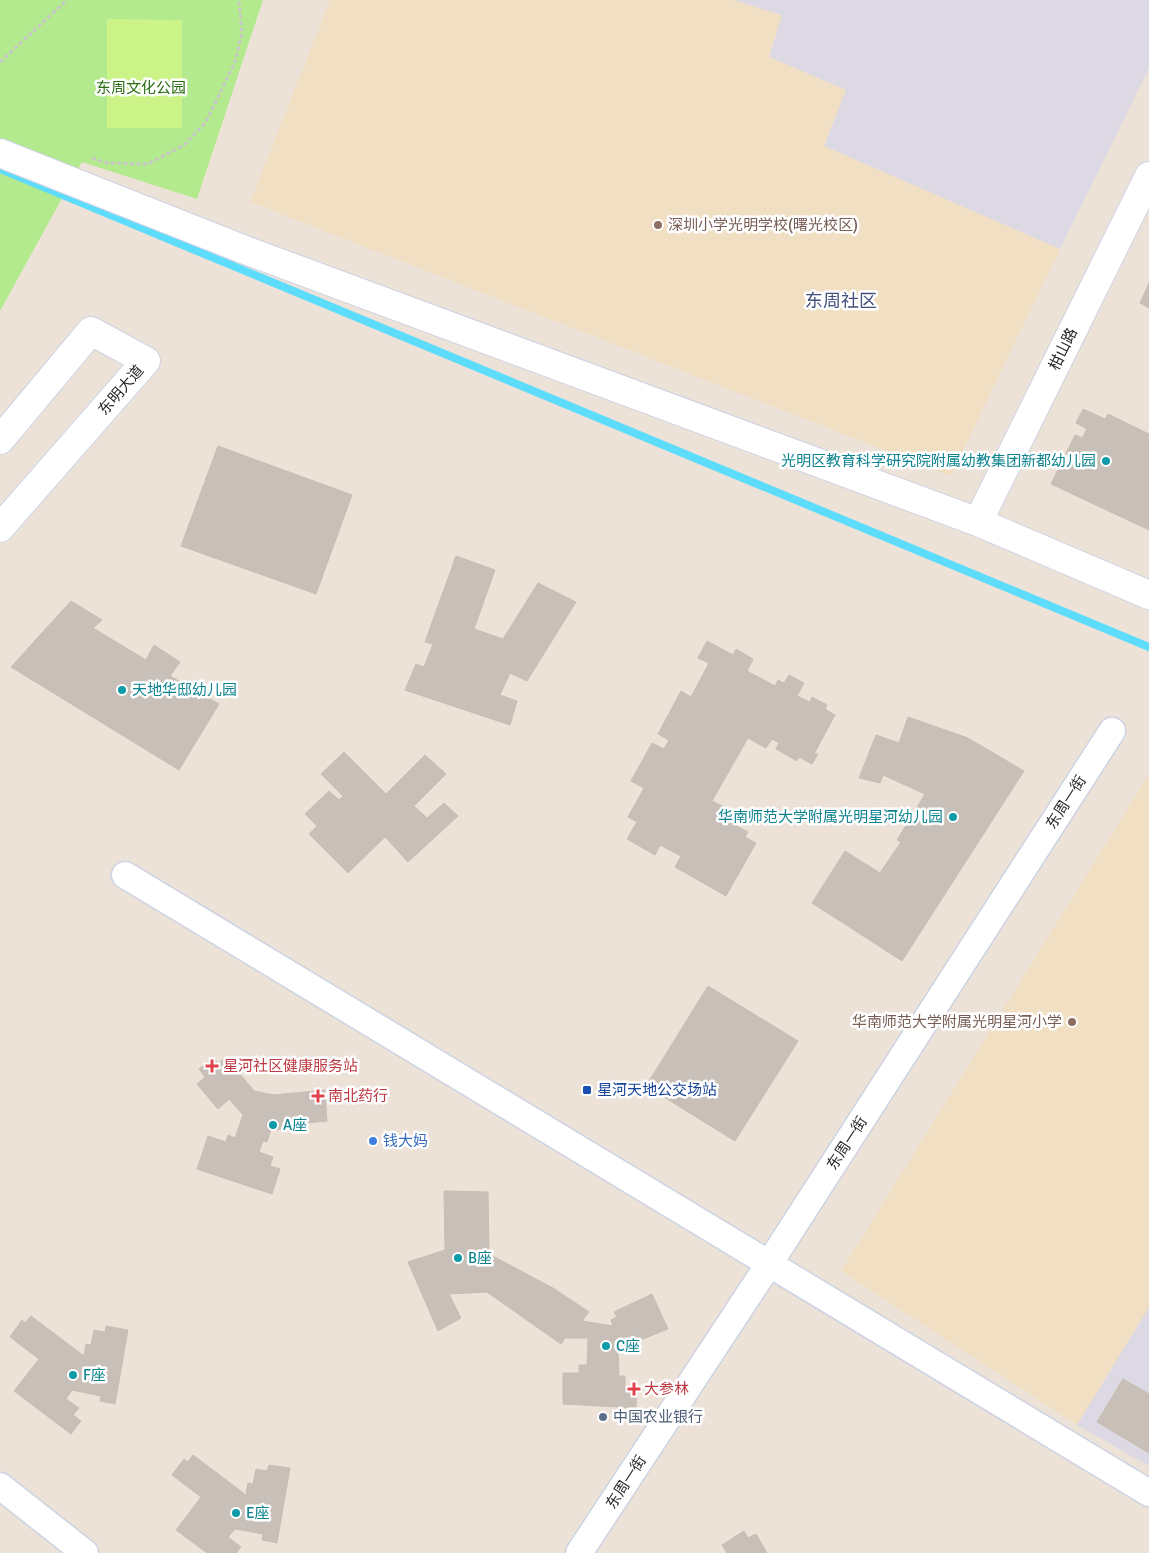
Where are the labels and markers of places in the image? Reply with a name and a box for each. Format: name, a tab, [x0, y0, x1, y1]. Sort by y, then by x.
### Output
place label: 深圳小学光明学校(曙光校区)	[668, 216, 858, 234]
marker: 深圳小学光明学校(曙光校区)	[652, 219, 664, 231]
place label: 光明区教育科学研究院附属幼教集团新都幼儿园	[781, 452, 1096, 470]
marker: 光明区教育科学研究院附属幼教集团新都幼儿园	[1100, 455, 1112, 467]
place label: 天地华邸幼儿园	[132, 681, 237, 699]
marker: 天地华邸幼儿园	[116, 684, 128, 696]
place label: 华南师范大学附属光明星河幼儿园	[718, 808, 943, 826]
marker: 华南师范大学附属光明星河幼儿园	[947, 811, 959, 823]
place label: 华南师范大学附属光明星河小学	[852, 1013, 1062, 1031]
marker: 华南师范大学附属光明星河小学	[1066, 1016, 1078, 1028]
place label: 星河社区健康服务站	[223, 1057, 358, 1075]
marker: 星河社区健康服务站	[205, 1059, 219, 1073]
place label: 星河天地公交场站	[597, 1081, 717, 1099]
marker: 星河天地公交场站	[581, 1084, 593, 1096]
place label: 南北药行	[328, 1087, 388, 1105]
marker: 南北药行	[312, 1090, 324, 1102]
place label: A座	[283, 1116, 307, 1134]
marker: A座	[267, 1119, 279, 1131]
place label: 钱大妈	[383, 1132, 428, 1150]
marker: 钱大妈	[367, 1135, 379, 1147]
place label: B座	[468, 1249, 492, 1267]
marker: B座	[452, 1252, 464, 1264]
place label: C座	[616, 1337, 640, 1355]
marker: C座	[600, 1340, 612, 1352]
place label: F座	[83, 1366, 106, 1384]
marker: F座	[67, 1369, 79, 1381]
place label: 大参林	[644, 1380, 689, 1398]
marker: 大参林	[628, 1383, 640, 1395]
place label: 中国农业银行	[613, 1408, 703, 1426]
marker: 中国农业银行	[597, 1411, 609, 1423]
place label: E座	[246, 1504, 270, 1522]
marker: E座	[230, 1507, 242, 1519]

